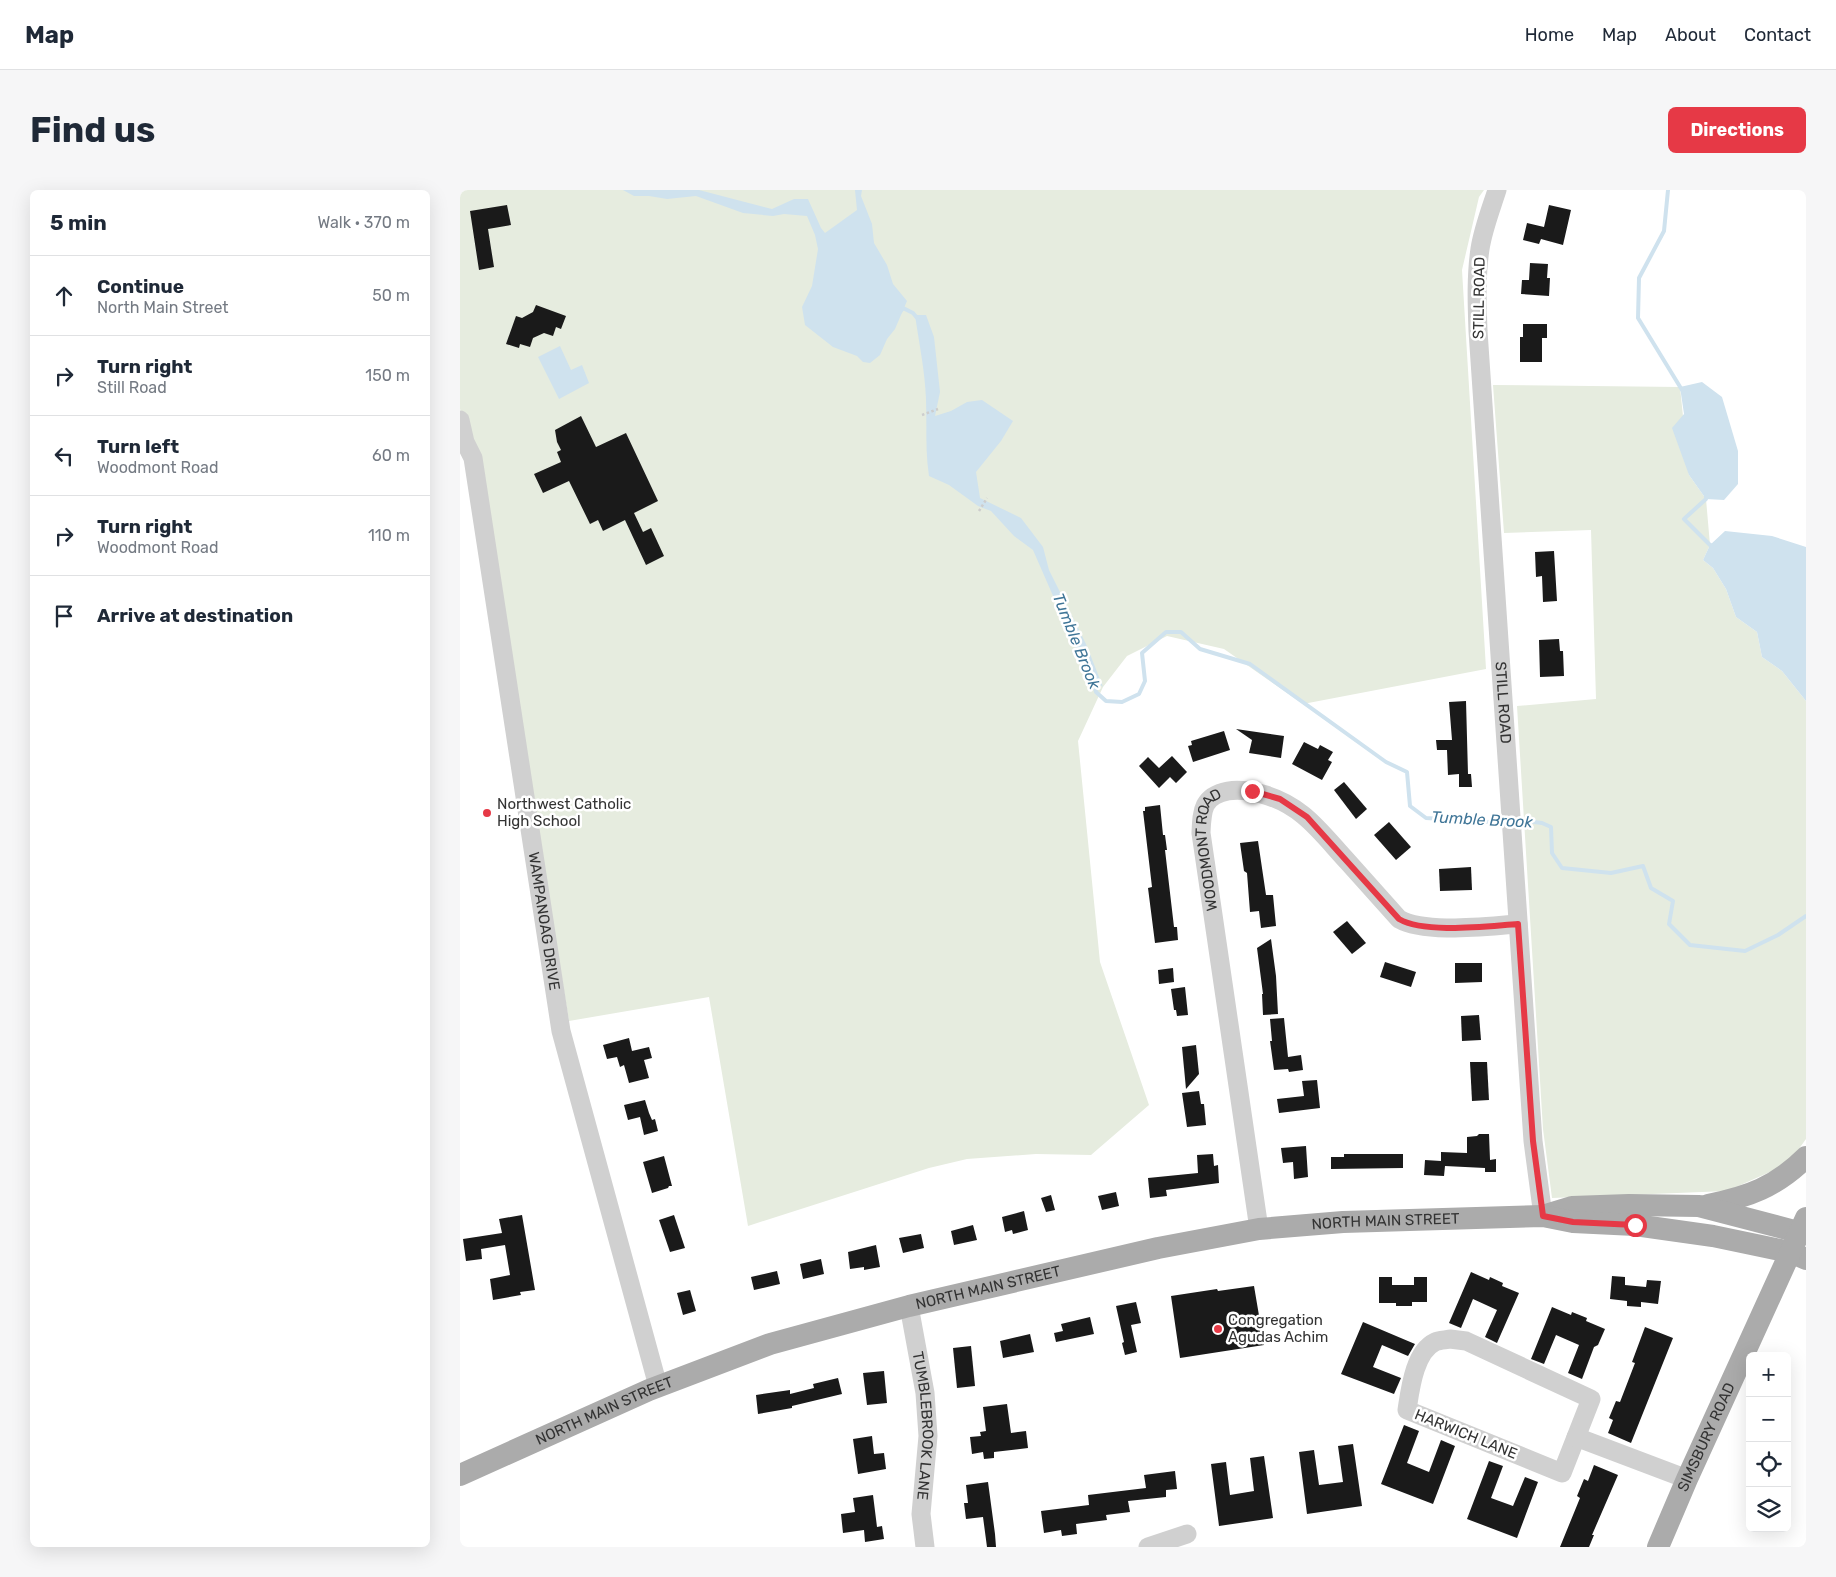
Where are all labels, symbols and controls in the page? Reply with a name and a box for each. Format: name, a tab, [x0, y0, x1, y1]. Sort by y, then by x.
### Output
text: Map	[25, 21, 74, 49]
text: Home	[1525, 24, 1574, 46]
text: Map	[1602, 24, 1637, 46]
text: About	[1665, 24, 1716, 46]
text: Contact	[1744, 24, 1811, 46]
button: Directions	[1668, 107, 1806, 153]
text: Find us	[30, 109, 155, 151]
text: 5 min	[50, 210, 107, 235]
text: Walk · 370 m	[317, 213, 410, 232]
street label: STILL ROAD	[1469, 257, 1489, 339]
text: Continue	[97, 275, 184, 298]
icon: ahead	[50, 282, 78, 310]
text: 50 m	[372, 286, 410, 305]
text: North Main Street	[97, 298, 229, 317]
text: Turn right	[97, 355, 192, 378]
icon: right	[50, 362, 78, 390]
text: 150 m	[365, 366, 410, 385]
text: Still Road	[97, 378, 167, 397]
text: Turn left	[97, 435, 179, 458]
icon: left	[50, 442, 78, 470]
text: 60 m	[372, 446, 410, 465]
text: Woodmont Road	[97, 458, 218, 477]
text: Turn right	[97, 515, 192, 538]
icon: right	[50, 522, 78, 550]
text: 110 m	[368, 526, 410, 545]
text: Woodmont Road	[97, 538, 218, 557]
water label: Tumble Brook	[1049, 590, 1105, 693]
icon: arrive	[50, 602, 78, 630]
text: Arrive at destination	[97, 604, 293, 627]
street label: STILL ROAD	[1491, 661, 1515, 744]
route end	[1241, 780, 1264, 803]
street label: WOODMONT ROAD	[1192, 785, 1224, 912]
place label: Northwest Catholic High School	[497, 795, 631, 830]
marker: Northwest Catholic High School	[481, 807, 493, 819]
water label: Tumble Brook	[1431, 807, 1534, 832]
street label: WAMPANOAG DRIVE	[525, 851, 564, 992]
street label: NORTH MAIN STREET	[1311, 1209, 1460, 1234]
route start	[1624, 1214, 1647, 1237]
street label: NORTH MAIN STREET	[914, 1262, 1063, 1313]
place label: Congregation Agudas Achim	[1228, 1311, 1328, 1346]
marker: Congregation Agudas Achim	[1212, 1323, 1224, 1335]
street label: TUMBLEBROOK LANE	[909, 1350, 937, 1501]
map controls	[1746, 1352, 1791, 1532]
button: +	[1746, 1352, 1791, 1397]
street label: NORTH MAIN STREET	[533, 1373, 676, 1449]
street label: SIMSBURY ROAD	[1674, 1380, 1739, 1494]
button: −	[1746, 1397, 1791, 1442]
street label: HARWICH LANE	[1412, 1405, 1520, 1463]
button: locate	[1746, 1442, 1791, 1487]
button: layers	[1746, 1487, 1791, 1532]

